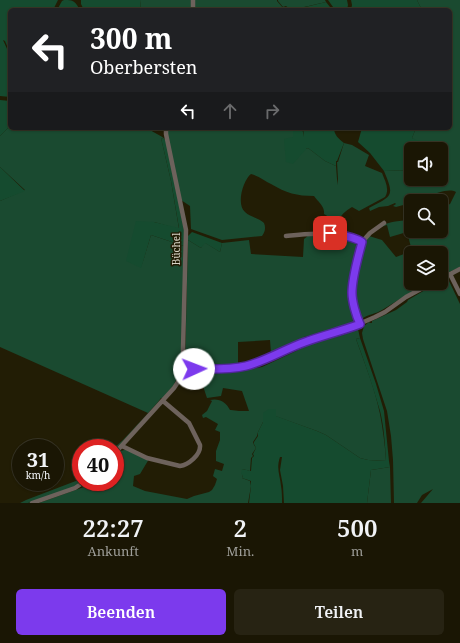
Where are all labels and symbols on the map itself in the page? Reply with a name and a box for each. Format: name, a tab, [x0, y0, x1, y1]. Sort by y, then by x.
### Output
pin	[313, 216, 347, 250]
street label: Büchel	[169, 233, 183, 265]
position arrow	[173, 348, 215, 390]
speed limit sign: 40	[72, 439, 124, 491]

